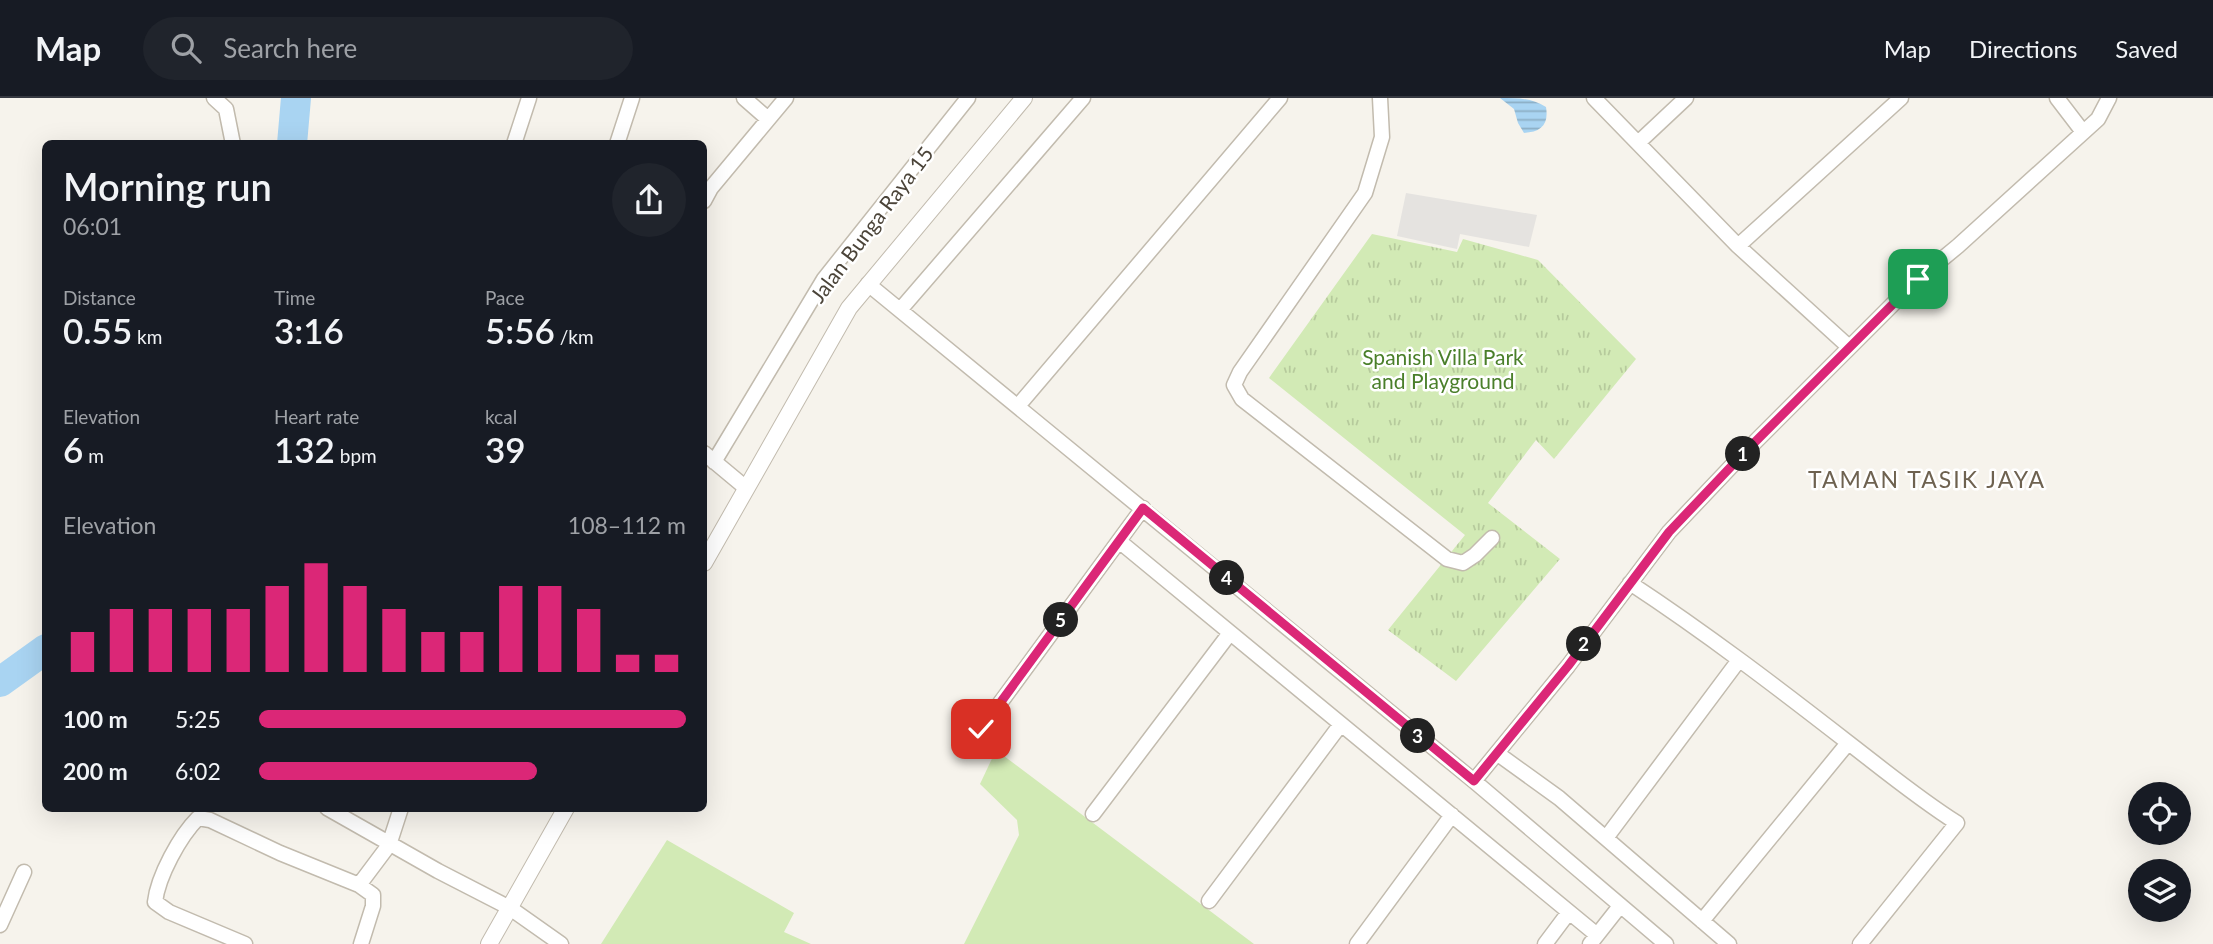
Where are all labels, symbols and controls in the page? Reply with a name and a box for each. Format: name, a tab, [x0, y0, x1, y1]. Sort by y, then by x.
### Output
search box	[143, 17, 633, 80]
text: Map	[35, 28, 101, 68]
icon: search	[167, 29, 205, 67]
text: Search here	[223, 32, 357, 64]
text: Map	[1884, 34, 1931, 63]
text: Directions	[1969, 34, 2077, 63]
text: Saved	[2115, 34, 2178, 63]
street label: Jalan Bunga Raya 15	[804, 141, 938, 307]
text: Morning run	[63, 163, 272, 209]
button: share	[612, 163, 686, 237]
text: 06:01	[63, 212, 122, 240]
pin	[1888, 249, 1948, 309]
icon: arrive	[1899, 260, 1937, 298]
text: Distance	[63, 286, 136, 309]
text: Time	[274, 286, 315, 309]
text: Pace	[485, 286, 524, 309]
text: 0.55	[63, 309, 132, 351]
text: 3:16	[274, 309, 344, 351]
text: 5:56	[485, 309, 555, 351]
text: km	[132, 325, 162, 348]
text: /km	[555, 325, 594, 348]
park label: Spanish Villa Park and Playground	[1362, 344, 1524, 393]
text: Elevation	[63, 405, 140, 428]
text: Heart rate	[274, 405, 359, 428]
text: kcal	[485, 405, 517, 428]
text: 6	[63, 428, 83, 470]
text: 132	[274, 428, 335, 470]
text: 39	[485, 428, 526, 470]
pin: 1	[1726, 436, 1760, 472]
text: 1	[1737, 442, 1748, 465]
text: m	[83, 444, 104, 467]
text: bpm	[335, 444, 377, 467]
district label: TAMAN TASIK JAYA	[1808, 465, 2046, 493]
text: Elevation	[63, 511, 156, 539]
text: 108–112 m	[568, 511, 686, 539]
pin: 4	[1210, 560, 1244, 596]
text: 4	[1221, 566, 1232, 589]
pin: 5	[1044, 602, 1078, 638]
text: 5	[1055, 608, 1066, 631]
pin: 2	[1566, 626, 1602, 662]
text: 2	[1578, 632, 1589, 655]
pin	[951, 699, 1011, 759]
text: 100 m	[63, 705, 128, 733]
text: 5:25	[175, 705, 221, 733]
icon: check	[962, 710, 1000, 748]
pin: 3	[1400, 718, 1436, 754]
text: 3	[1412, 724, 1423, 747]
text: 200 m	[63, 757, 128, 785]
text: 6:02	[175, 757, 221, 785]
map controls	[2128, 782, 2191, 922]
button: locate	[2128, 782, 2191, 845]
button: layers	[2128, 859, 2191, 922]

